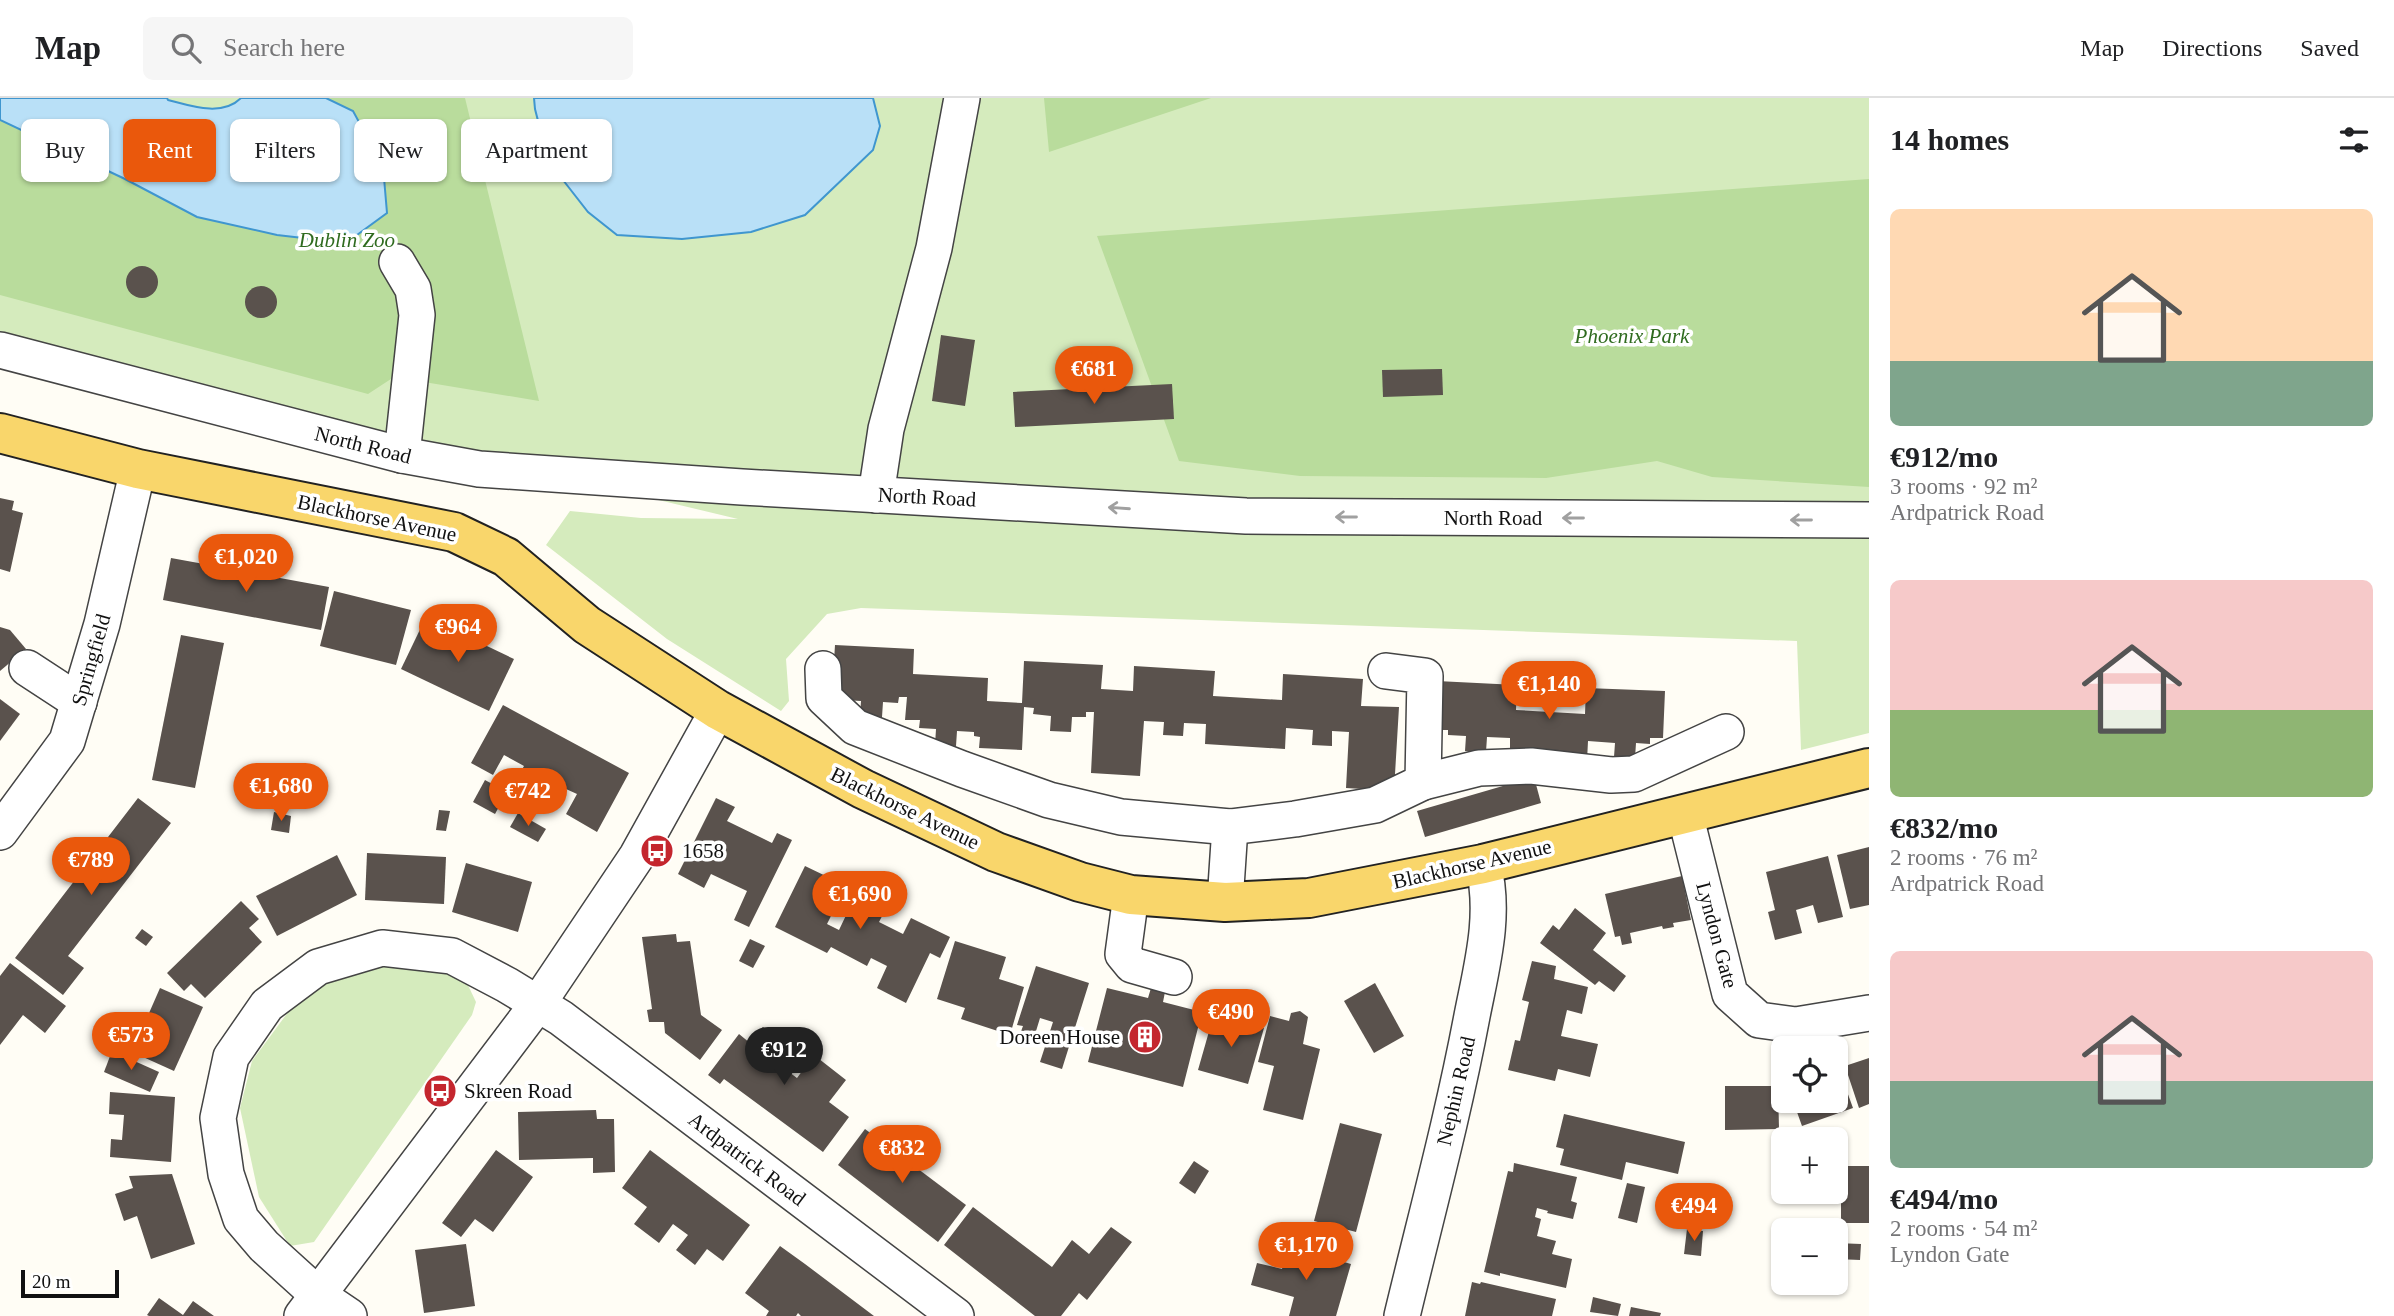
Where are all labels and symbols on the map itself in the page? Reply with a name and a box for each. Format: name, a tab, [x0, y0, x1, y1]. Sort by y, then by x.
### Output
park label: Dublin Zoo	[298, 228, 395, 252]
park label: Phoenix Park	[1574, 324, 1690, 348]
pin: €681	[1053, 346, 1135, 406]
street label: North Road	[312, 421, 414, 469]
street label: North Road	[877, 482, 977, 512]
street label: Blackhorse Avenue	[295, 489, 459, 547]
one-way arrow	[1108, 501, 1130, 514]
street label: North Road	[1444, 506, 1543, 530]
one-way arrow	[1335, 510, 1358, 523]
one-way arrow	[1562, 511, 1585, 525]
one-way arrow	[1790, 513, 1813, 527]
pin: €1,020	[189, 534, 303, 594]
pin: €964	[417, 604, 499, 664]
street label: Springfield	[66, 611, 116, 709]
pin: €1,140	[1492, 662, 1606, 721]
street label: Blackhorse Avenue	[827, 762, 983, 854]
pin: €1,680	[224, 764, 338, 823]
pin: €742	[487, 768, 569, 828]
bus stop icon: 1658	[638, 832, 676, 870]
street label: Blackhorse Avenue	[1390, 834, 1554, 894]
pin: €789	[50, 838, 132, 897]
place label: 1658	[682, 839, 724, 863]
pin: €1,690	[803, 872, 917, 931]
street label: Lyndon Gate	[1691, 879, 1743, 991]
pin: €490	[1190, 990, 1272, 1049]
pin: €573	[90, 1012, 172, 1072]
building icon: Doreen House	[1126, 1018, 1164, 1056]
place label: Doreen House	[999, 1025, 1120, 1049]
pin: €912	[743, 1028, 825, 1087]
street label: Nephin Road	[1432, 1034, 1480, 1148]
bus stop icon: Skreen Road	[421, 1072, 459, 1110]
place label: Skreen Road	[464, 1079, 572, 1103]
street label: Ardpatrick Road	[684, 1107, 811, 1211]
pin: €832	[861, 1126, 943, 1185]
pin: €494	[1653, 1184, 1735, 1243]
pin: €1,170	[1249, 1222, 1363, 1282]
scale bar	[21, 1267, 119, 1299]

